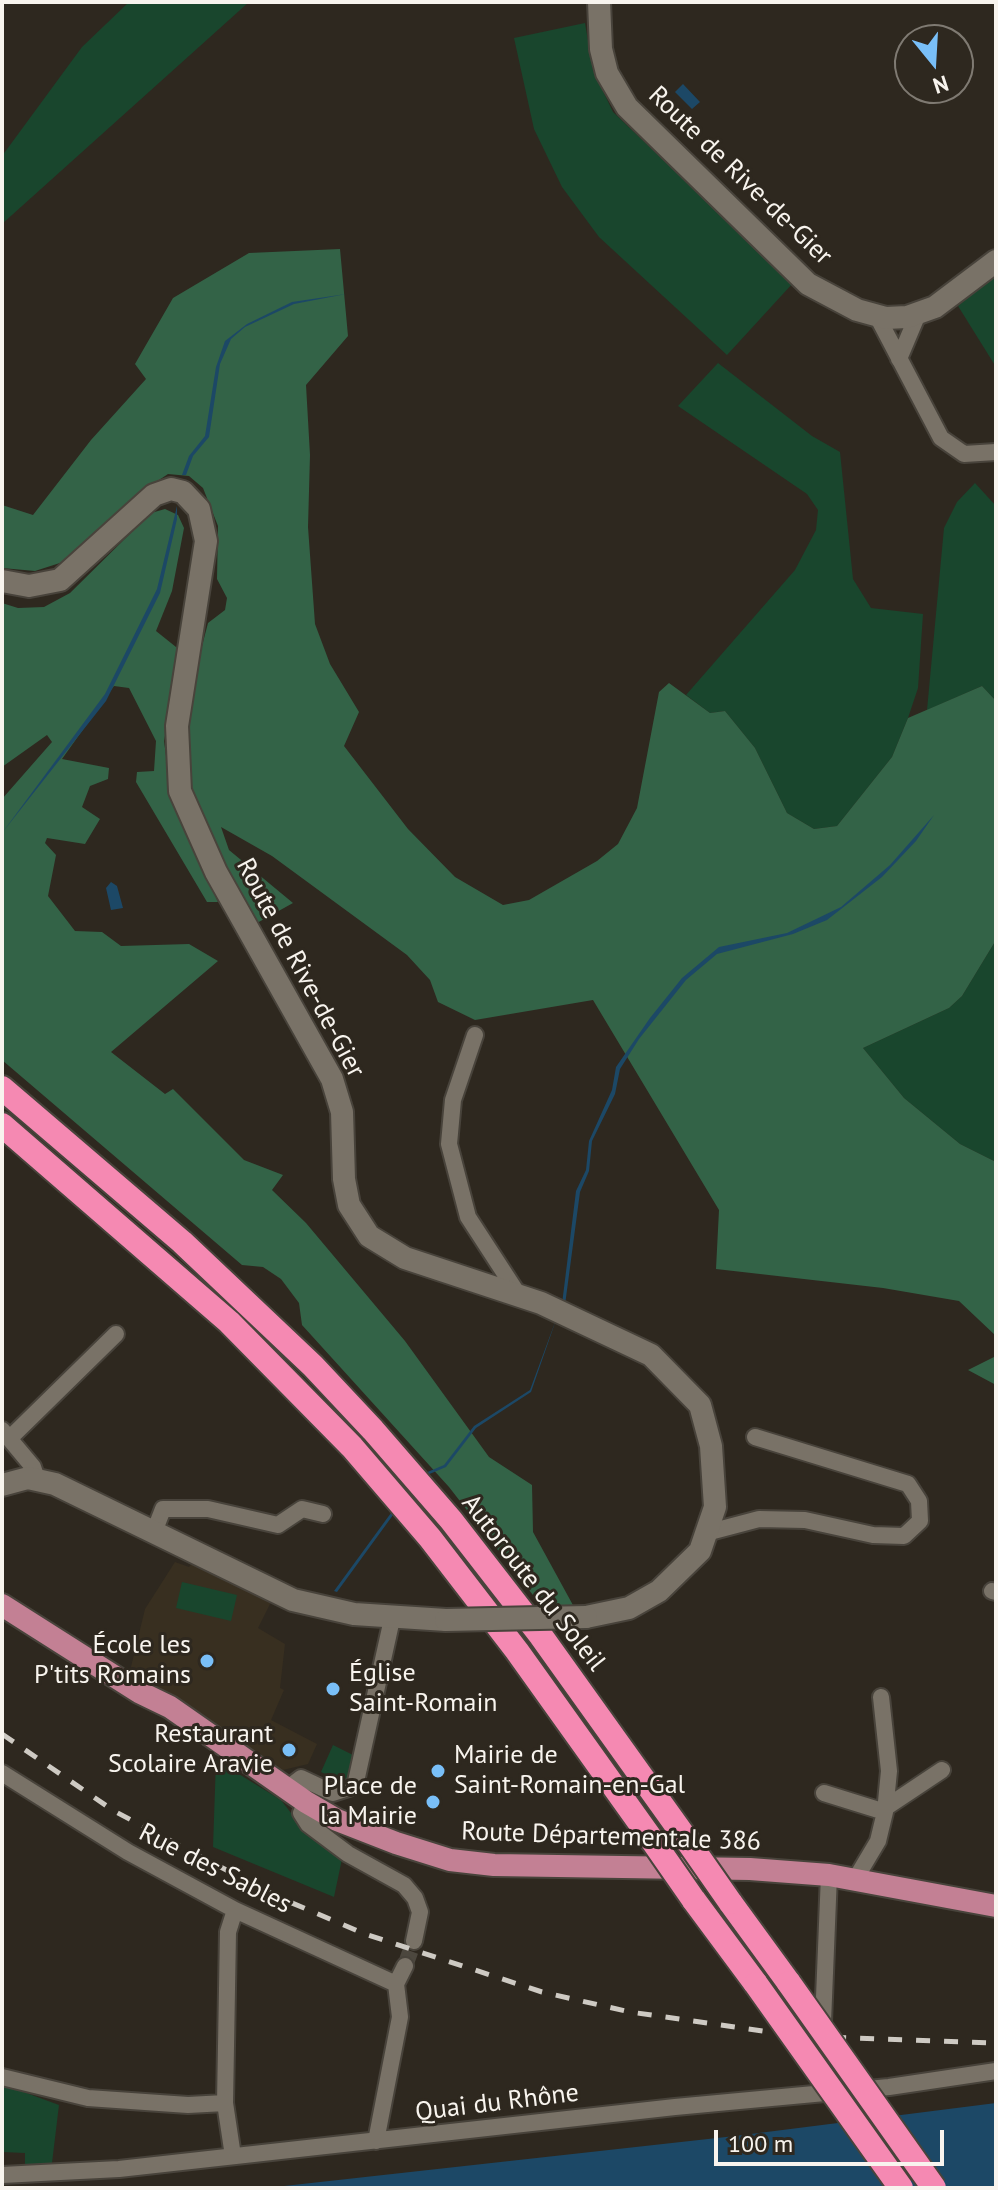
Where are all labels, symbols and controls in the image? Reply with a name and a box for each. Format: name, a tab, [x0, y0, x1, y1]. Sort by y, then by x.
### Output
north arrow	[894, 24, 974, 104]
text: N	[930, 69, 952, 100]
street label: Route de Rive-de-Gier	[642, 80, 838, 272]
street label: Route de Rive-de-Gier	[229, 853, 371, 1083]
street label: Autoroute du Soleil	[454, 1489, 612, 1677]
place label: École les P'tits Romains	[34, 1630, 191, 1692]
marker: École les P'tits Romains	[198, 1652, 216, 1670]
place label: Église Saint-Romain	[349, 1658, 498, 1720]
marker: Église Saint-Romain	[324, 1680, 342, 1698]
place label: Restaurant Scolaire Aravie	[108, 1719, 273, 1780]
place label: Mairie de Saint-Romain-en-Gal	[454, 1740, 685, 1802]
marker: Restaurant Scolaire Aravie	[280, 1741, 298, 1759]
marker: Mairie de Saint-Romain-en-Gal	[429, 1762, 447, 1780]
place label: Place de la Mairie	[320, 1771, 417, 1832]
marker: Place de la Mairie	[424, 1793, 442, 1811]
street label: Route Départementale 386	[461, 1816, 761, 1858]
street label: Rue des Sables	[134, 1817, 296, 1921]
street label: Quai du Rhône	[413, 2077, 581, 2129]
scale bar	[718, 2114, 948, 2164]
text: 100 m	[728, 2128, 793, 2159]

